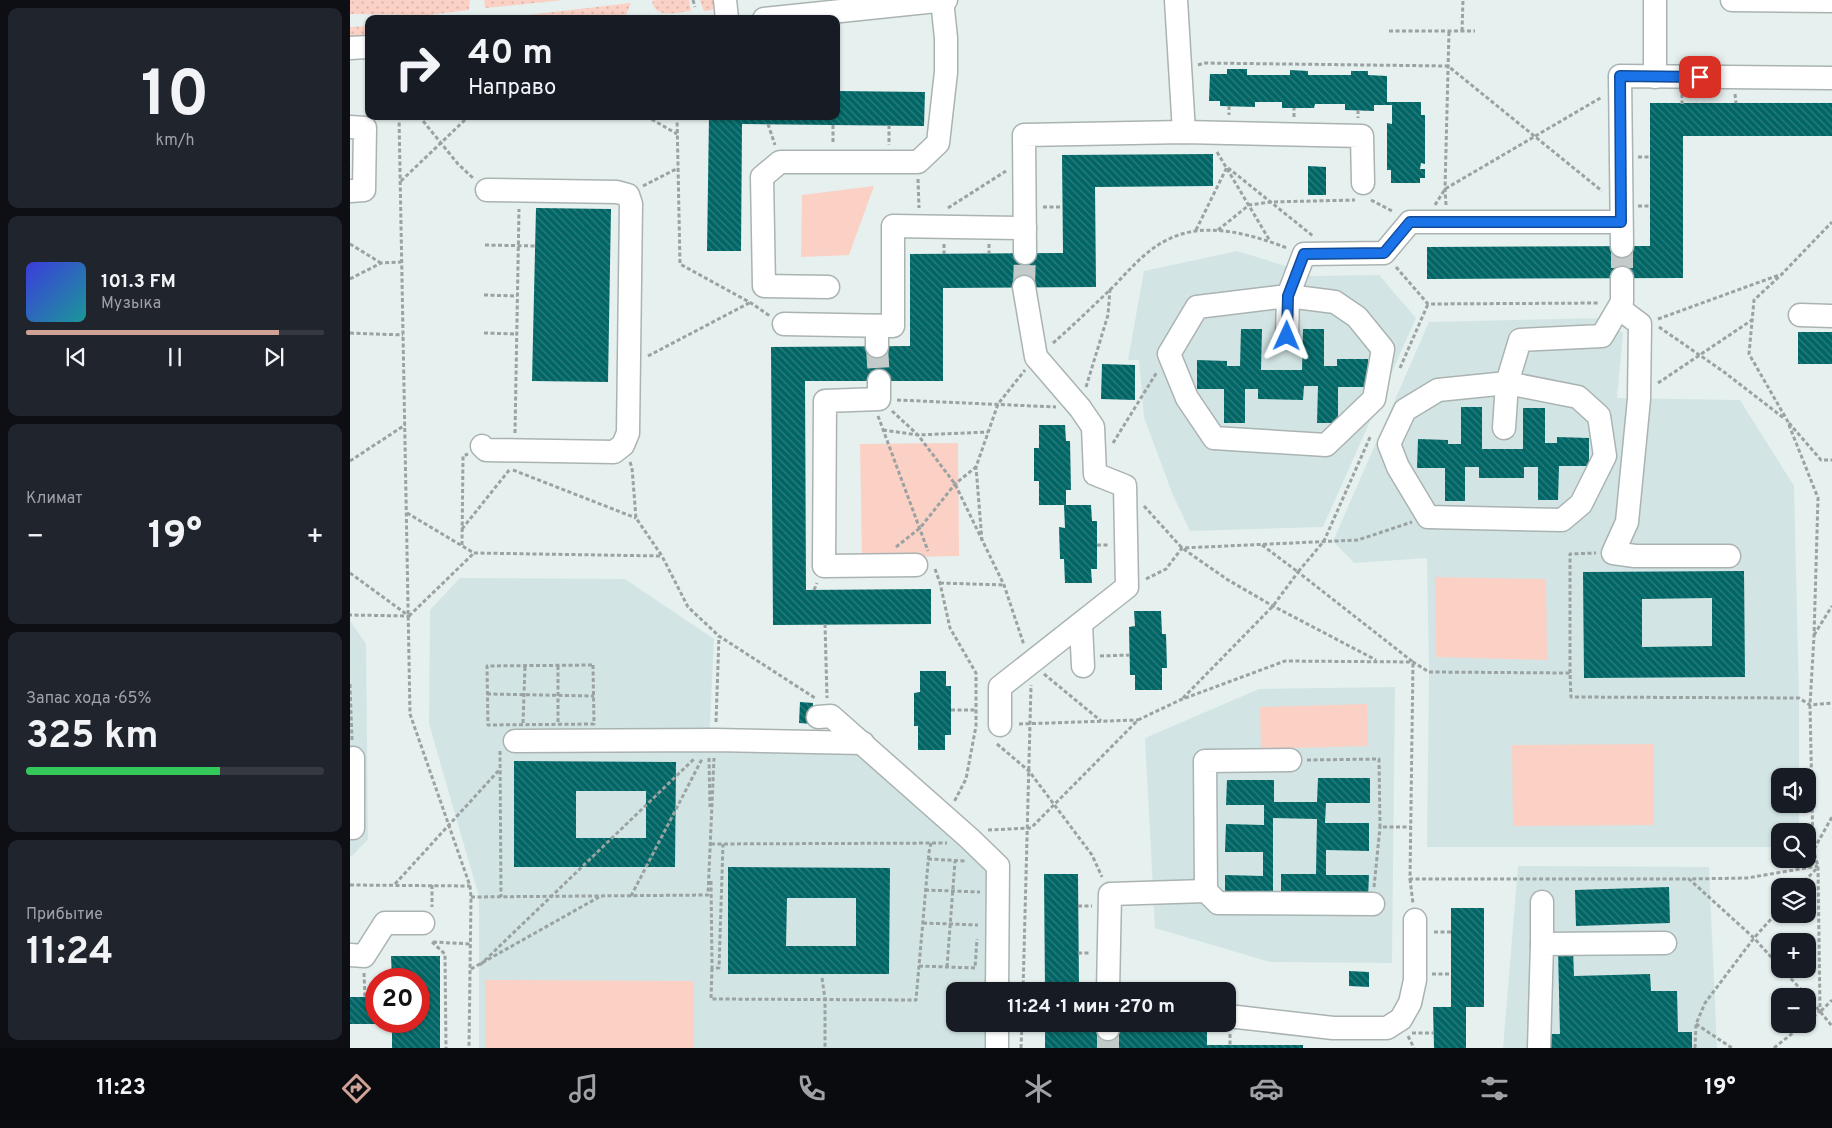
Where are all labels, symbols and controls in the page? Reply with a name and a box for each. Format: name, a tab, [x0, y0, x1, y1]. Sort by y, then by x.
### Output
text: 40 m	[468, 32, 553, 76]
icon: right	[385, 35, 450, 100]
pin	[1679, 56, 1721, 98]
text: 10	[141, 57, 209, 139]
icon: arrive	[1686, 63, 1714, 91]
text: Направо	[468, 75, 556, 102]
text: km/h	[156, 131, 194, 151]
text: 101.3 FM	[101, 270, 176, 294]
text: Музыка	[101, 294, 161, 314]
position arrow	[1260, 309, 1312, 361]
icon: previous	[62, 343, 90, 371]
icon: pause	[161, 343, 189, 371]
icon: next	[260, 343, 288, 371]
text: Климат	[26, 489, 83, 509]
text: 19°	[148, 513, 202, 562]
text: −	[26, 520, 44, 556]
text: +	[306, 520, 324, 556]
text: Запас хода · 65%	[26, 689, 151, 709]
text: 325 km	[26, 713, 159, 762]
map controls	[1771, 768, 1816, 1033]
button: sound	[1771, 768, 1816, 813]
button: search	[1771, 823, 1816, 868]
button: layers	[1771, 878, 1816, 923]
text: Прибытие	[26, 905, 103, 925]
text: 11:24	[26, 929, 113, 978]
button: +	[1771, 933, 1816, 978]
speed limit sign: 20	[365, 968, 430, 1033]
button: −	[1771, 988, 1816, 1033]
text: 11:24 · 1 мин · 270 m	[1007, 995, 1175, 1019]
icon: directions	[339, 1071, 374, 1106]
icon: music	[566, 1071, 601, 1106]
icon: phone	[794, 1071, 829, 1106]
icon: climate	[1021, 1071, 1056, 1106]
icon: car	[1249, 1071, 1284, 1106]
icon: filters	[1477, 1071, 1512, 1106]
text: 11:23	[96, 1075, 146, 1102]
text: 19°	[1704, 1075, 1736, 1102]

